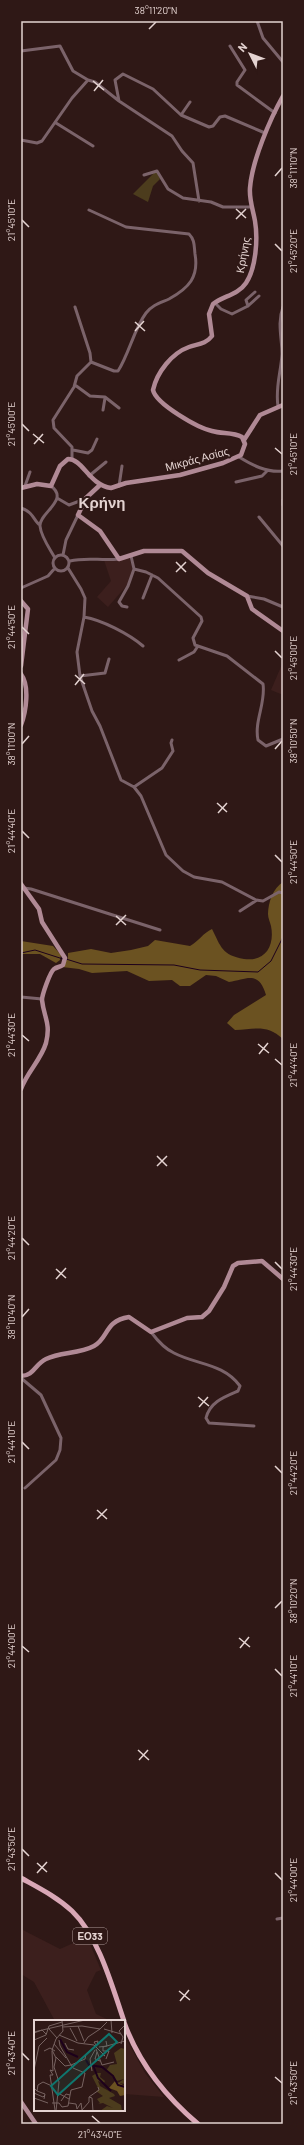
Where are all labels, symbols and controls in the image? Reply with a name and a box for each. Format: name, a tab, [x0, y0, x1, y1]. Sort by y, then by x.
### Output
text: 38°11'20"N	[135, 4, 177, 16]
north arrow	[230, 34, 270, 74]
text: N	[235, 40, 249, 54]
text: 38°11'10"N	[287, 147, 299, 189]
text: 21°45'10"E	[5, 199, 17, 241]
text: 21°45'20"E	[287, 229, 299, 273]
street label: Κρήνης	[233, 236, 252, 274]
text: 21°45'00"E	[5, 402, 17, 446]
text: 21°45'10"E	[287, 433, 299, 475]
street label: Μικράς Ασίας	[164, 444, 230, 473]
district label: Κρήνη	[79, 493, 125, 511]
text: 21°44'50"E	[5, 605, 17, 649]
text: 21°45'00"E	[287, 636, 299, 680]
text: 38°10'50"N	[287, 719, 299, 763]
text: 38°11'00"N	[5, 722, 17, 766]
text: 21°44'40"E	[5, 809, 17, 853]
text: 21°44'50"E	[287, 840, 299, 884]
text: 21°44'30"E	[5, 1013, 17, 1057]
text: 21°44'40"E	[287, 1043, 299, 1087]
text: 21°44'20"E	[5, 1216, 17, 1260]
text: 21°44'30"E	[287, 1247, 299, 1291]
text: 38°10'40"N	[5, 1294, 17, 1340]
text: 21°44'10"E	[5, 1421, 17, 1463]
text: 21°44'20"E	[287, 1451, 299, 1495]
text: 38°10'20"N	[287, 1578, 299, 1624]
text: 21°44'00"E	[5, 1624, 17, 1668]
text: 21°44'10"E	[287, 1655, 299, 1697]
text: 21°43'50"E	[5, 1827, 17, 1871]
text: 21°44'00"E	[287, 1858, 299, 1902]
road number: ΕΟ33	[73, 1928, 107, 1944]
inset map	[34, 2020, 125, 2111]
text: 21°43'40"E	[5, 2031, 17, 2075]
text: 21°43'50"E	[287, 2061, 299, 2105]
text: 21°43'40"E	[78, 2128, 122, 2140]

